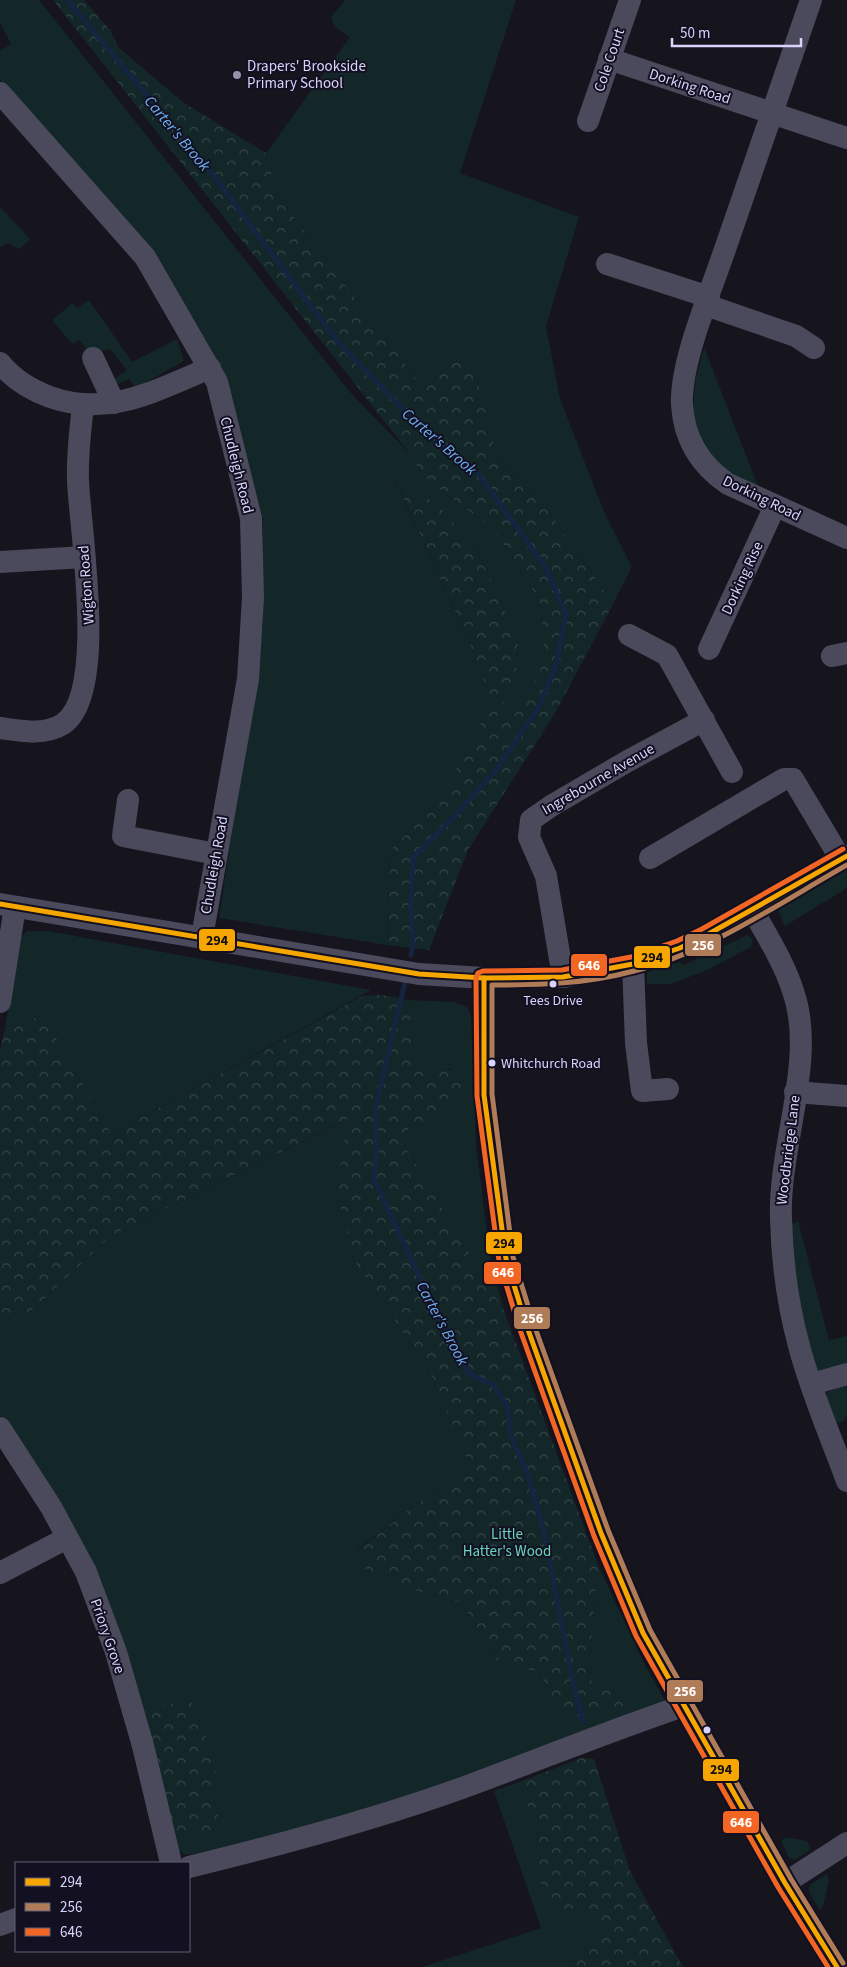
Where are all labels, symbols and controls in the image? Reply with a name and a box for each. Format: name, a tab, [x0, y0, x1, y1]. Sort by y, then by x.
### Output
scale bar	[672, 15, 801, 47]
text: 50 m	[680, 23, 710, 44]
street label: Cole Court	[589, 25, 630, 95]
place label: Drapers' Brookside Primary School	[247, 56, 366, 94]
street label: Dorking Road	[646, 63, 733, 110]
marker: Drapers' Brookside Primary School	[231, 69, 243, 81]
water label: Carter's Brook	[139, 91, 216, 176]
water label: Carter's Brook	[397, 403, 482, 481]
street label: Chudleigh Road	[214, 415, 259, 516]
street label: Dorking Road	[719, 470, 804, 526]
street label: Dorking Rise	[716, 538, 769, 618]
street label: Wigton Road	[73, 545, 100, 625]
street label: Ingrebourne Avenue	[538, 739, 658, 820]
street label: Chudleigh Road	[196, 814, 233, 916]
line badge: 294	[198, 928, 236, 952]
text: 294	[206, 931, 229, 951]
line badge: 256	[684, 933, 722, 957]
text: 256	[692, 936, 714, 956]
line badge: 294	[633, 945, 671, 969]
text: 294	[641, 948, 664, 968]
line badge: 646	[570, 953, 608, 977]
text: 646	[578, 956, 600, 976]
marker: Tees Drive	[548, 979, 558, 989]
place label: Tees Drive	[523, 991, 583, 1011]
place label: Whitchurch Road	[501, 1054, 601, 1074]
marker: Whitchurch Road	[487, 1058, 497, 1068]
street label: Woodbridge Lane	[771, 1094, 806, 1206]
line badge: 294	[485, 1231, 523, 1255]
text: 294	[493, 1234, 516, 1254]
line badge: 646	[483, 1261, 522, 1285]
text: 646	[492, 1263, 514, 1283]
water label: Carter's Brook	[411, 1277, 474, 1370]
line badge: 256	[513, 1306, 551, 1330]
text: 256	[521, 1309, 543, 1329]
park label: Little Hatter's Wood	[463, 1524, 551, 1562]
street label: Priory Grove	[85, 1596, 130, 1676]
line badge: 256	[666, 1679, 704, 1703]
text: 256	[674, 1682, 696, 1702]
unlabelled marker	[702, 1725, 712, 1735]
line badge: 294	[702, 1758, 740, 1782]
text: 294	[710, 1760, 733, 1780]
line badge: 646	[722, 1810, 760, 1834]
text: 646	[730, 1813, 752, 1833]
legend	[15, 1862, 190, 1952]
text: 294	[60, 1872, 83, 1893]
text: 256	[60, 1897, 82, 1918]
text: 646	[60, 1922, 82, 1943]

